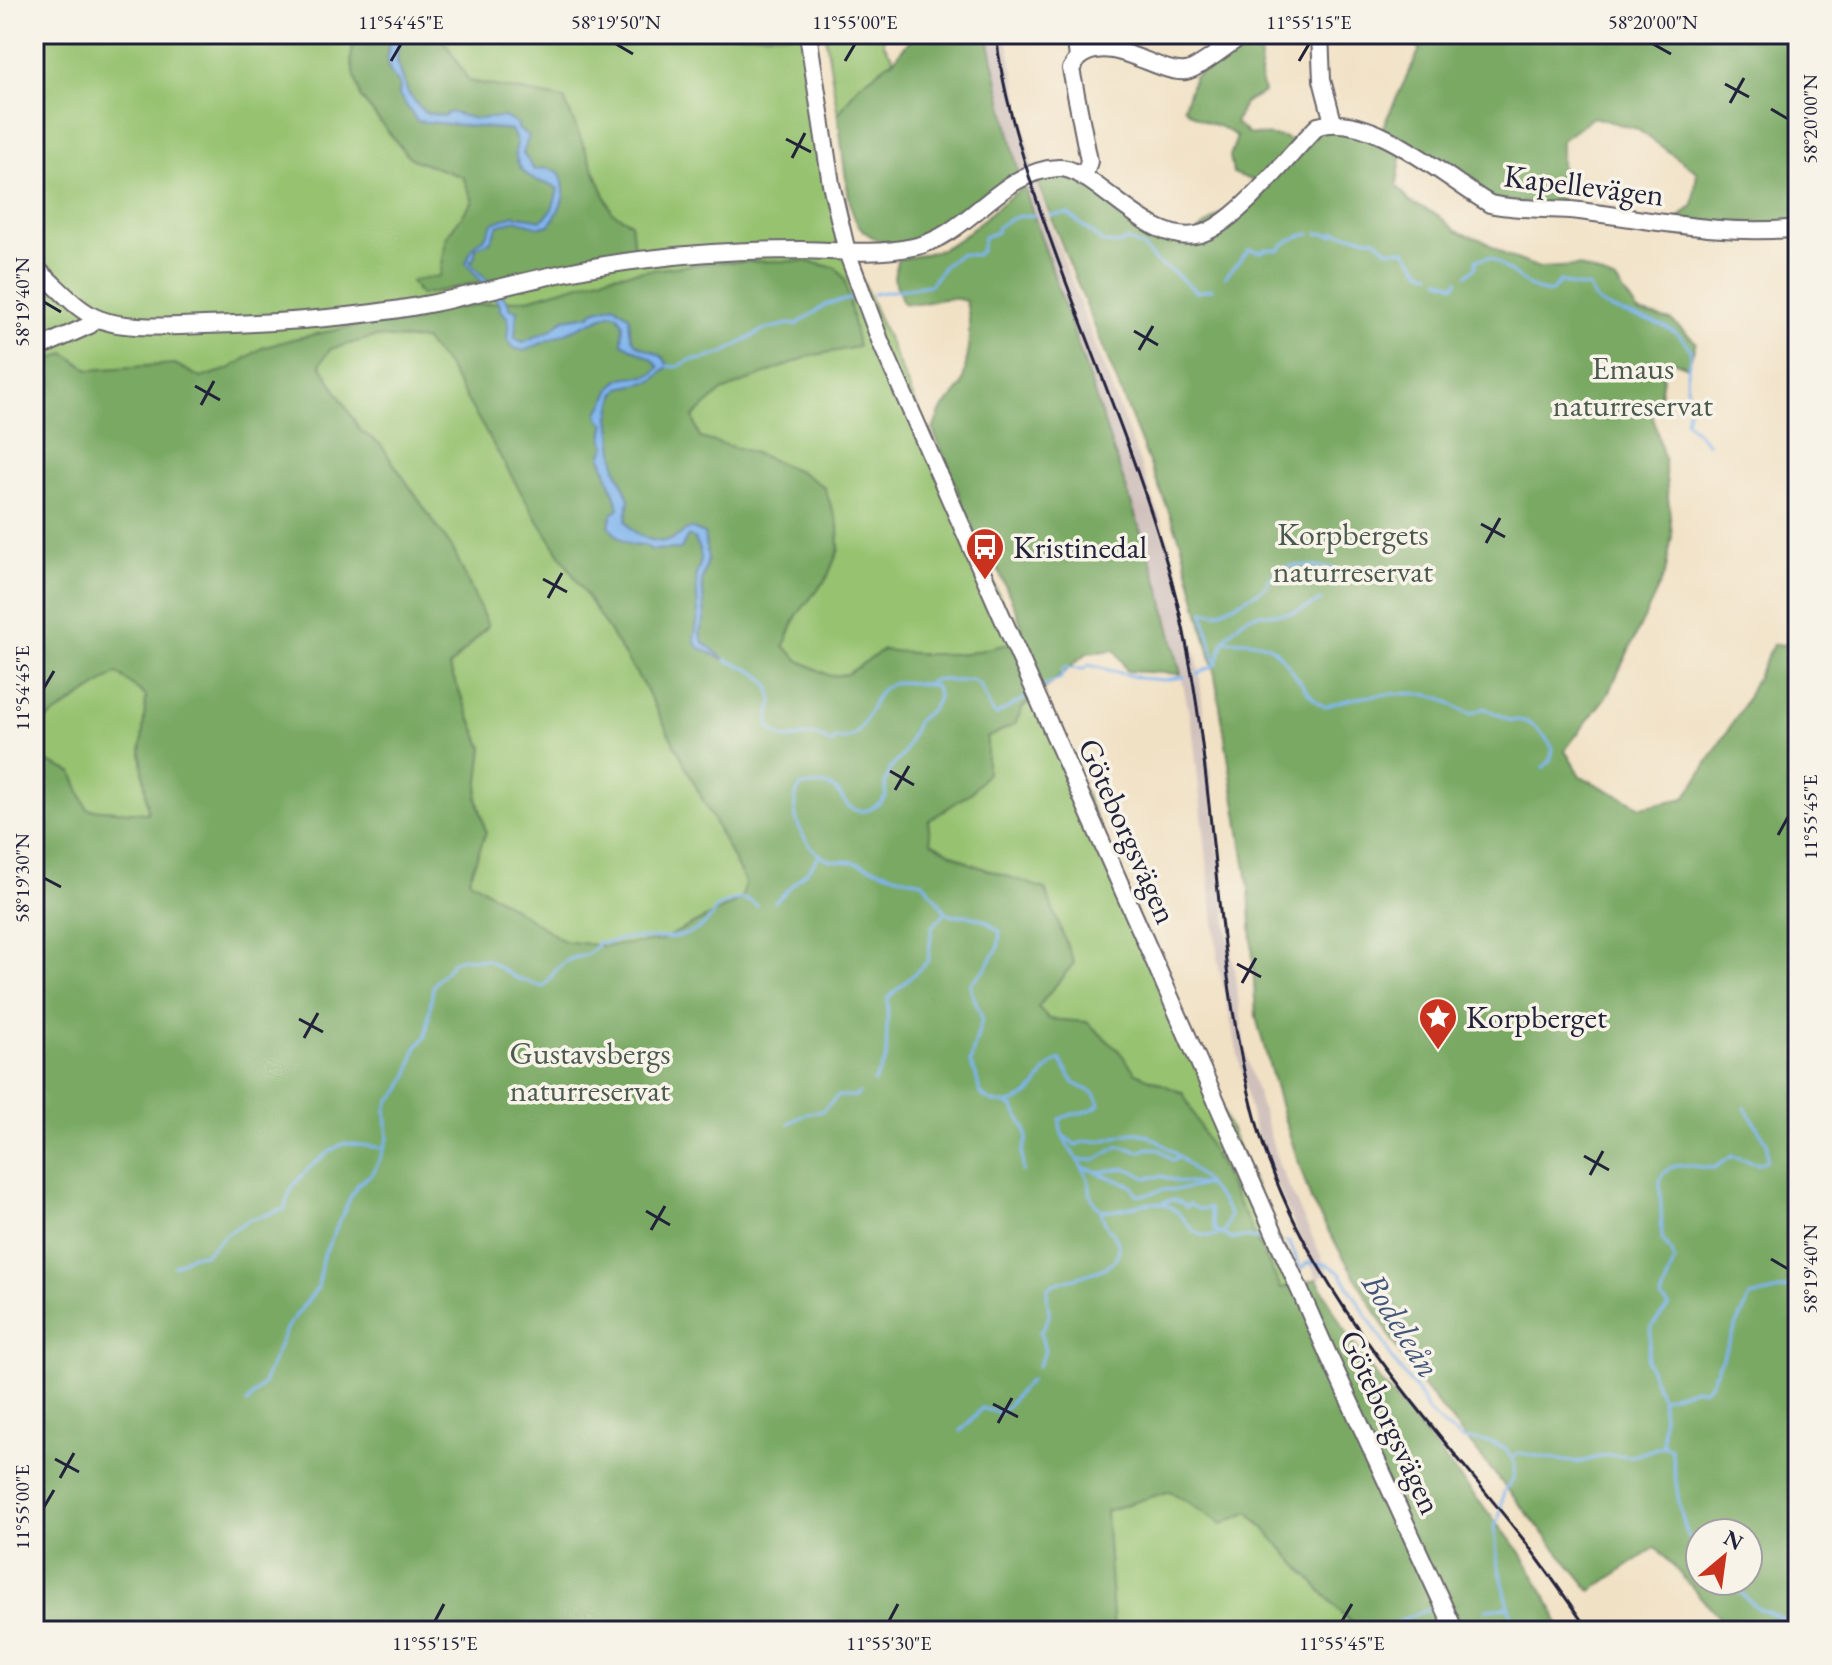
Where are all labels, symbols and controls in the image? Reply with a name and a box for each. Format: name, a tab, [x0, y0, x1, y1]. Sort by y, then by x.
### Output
text: 11°54'45"E	[358, 9, 444, 35]
text: 58°19'50"N	[571, 9, 661, 35]
text: 11°55'00"E	[812, 9, 898, 35]
text: 11°55'15"E	[1266, 9, 1352, 35]
text: 58°20'00"N	[1608, 9, 1698, 35]
text: 58°20'00"N	[1797, 74, 1823, 164]
street label: Kapellevägen	[1501, 154, 1667, 216]
text: 58°19'40"N	[9, 257, 35, 347]
park label: Emaus naturreservat	[1553, 347, 1713, 426]
park label: Korpbergets naturreservat	[1273, 513, 1433, 592]
bus stop icon: Kristinedal	[964, 526, 1006, 581]
place label: Kristinedal	[1013, 526, 1148, 568]
text: 11°54'45"E	[9, 645, 35, 731]
street label: Göteborgsvägen	[1068, 732, 1188, 930]
text: 11°55'45"E	[1797, 774, 1823, 860]
text: 58°19'30"N	[9, 833, 35, 923]
place icon: Korpberget	[1417, 996, 1459, 1051]
place label: Korpberget	[1466, 996, 1607, 1038]
park label: Gustavsbergs naturreservat	[510, 1032, 670, 1111]
text: 58°19'40"N	[1797, 1224, 1823, 1314]
water label: Bodeleån	[1352, 1263, 1451, 1386]
street label: Göteborgsvägen	[1330, 1323, 1452, 1521]
text: 11°55'00"E	[9, 1464, 35, 1550]
north arrow	[1684, 1517, 1764, 1597]
text: N	[1719, 1523, 1748, 1557]
text: 11°55'15"E	[392, 1630, 478, 1656]
text: 11°55'30"E	[846, 1630, 932, 1656]
text: 11°55'45"E	[1299, 1630, 1385, 1656]

